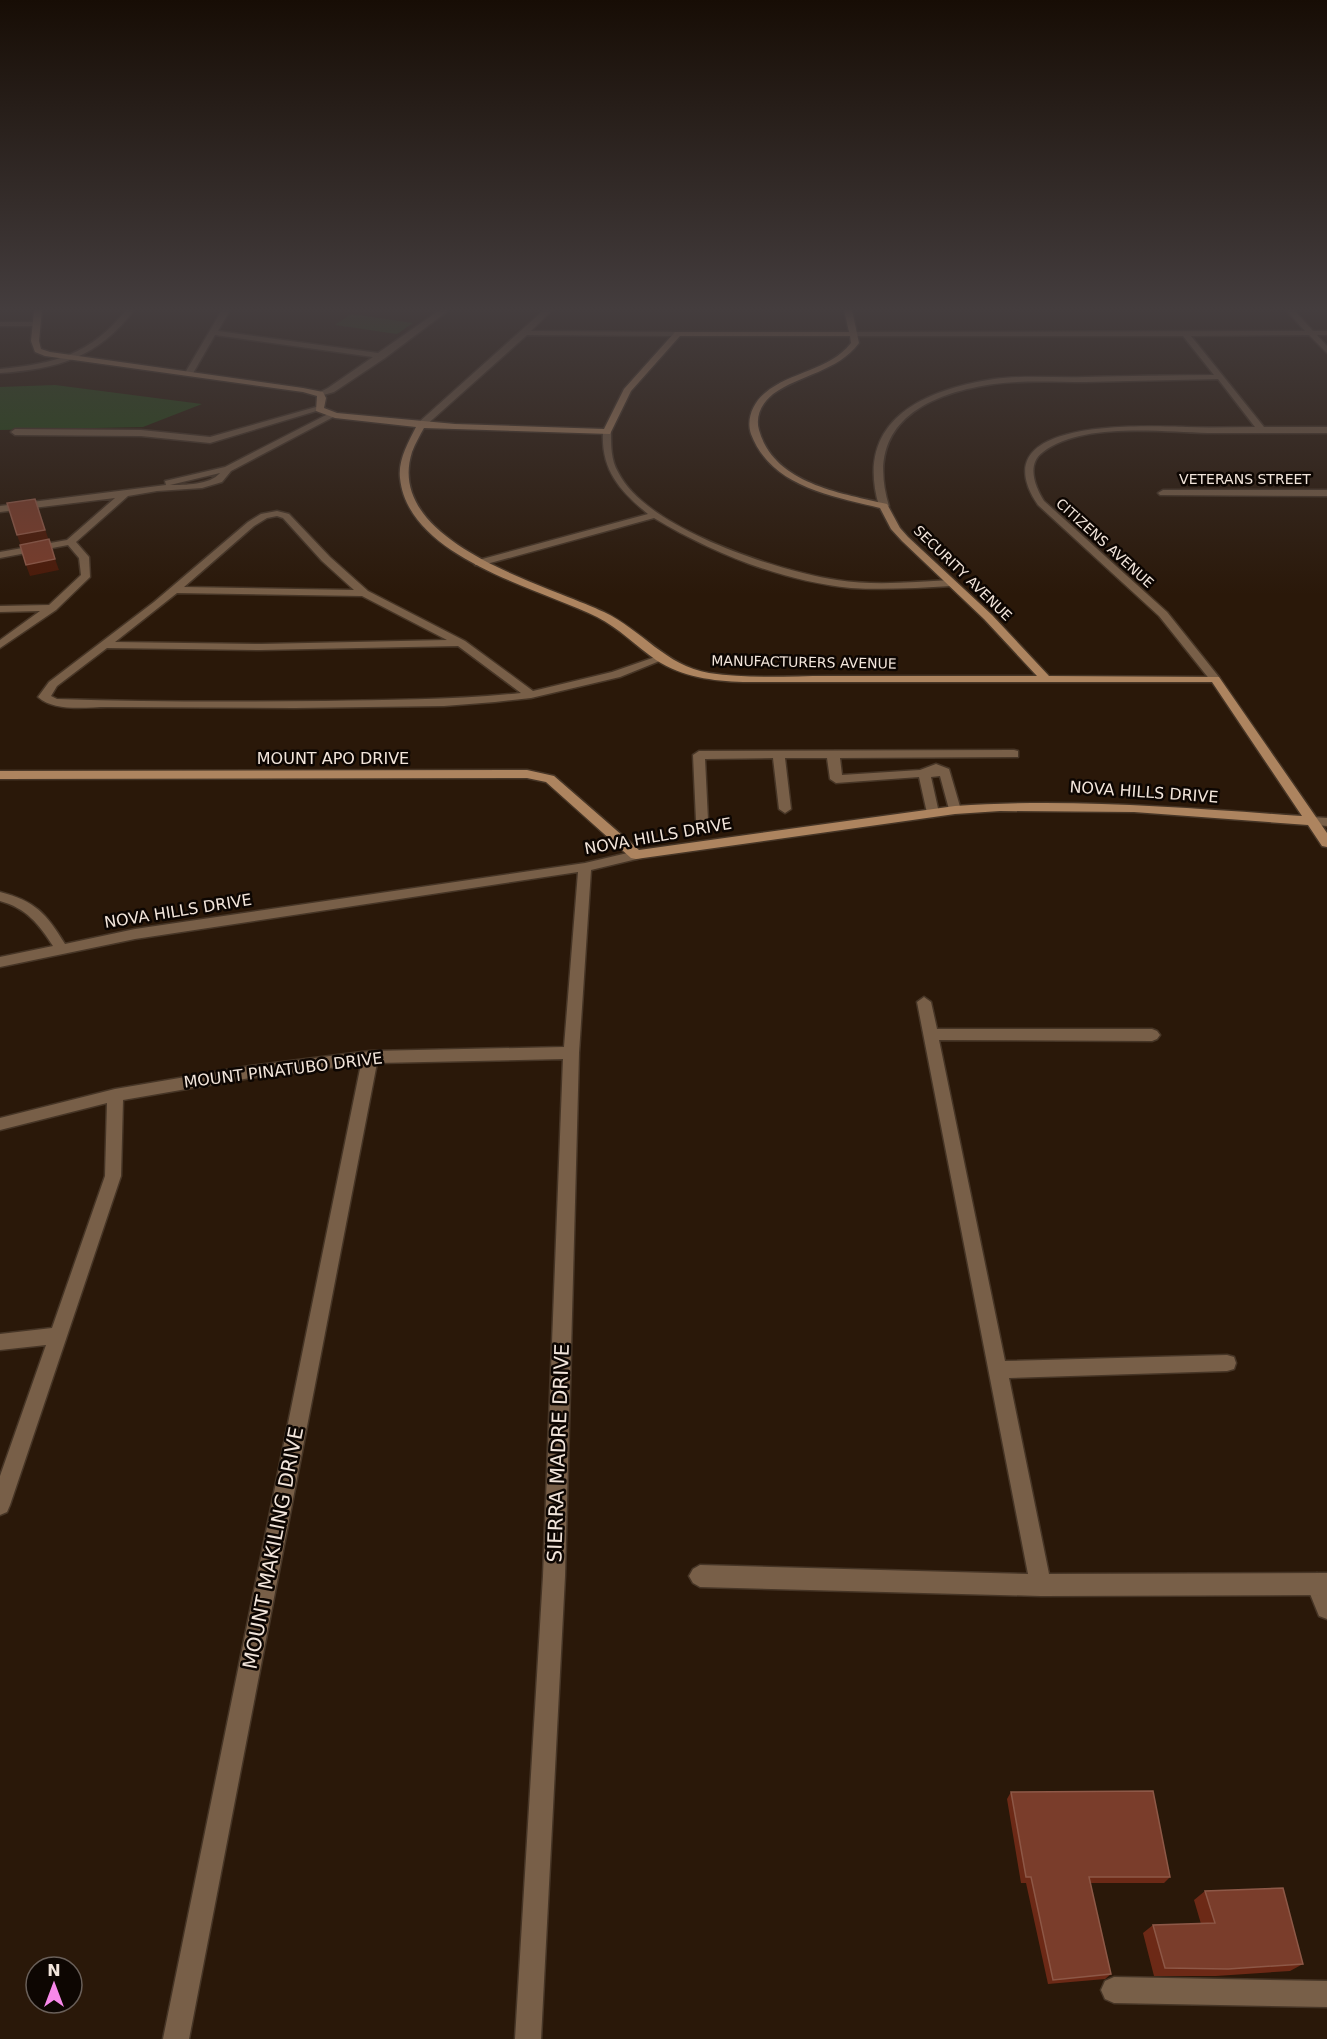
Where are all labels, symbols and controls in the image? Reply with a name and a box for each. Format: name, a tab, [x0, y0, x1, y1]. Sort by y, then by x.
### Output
street label: VETERANS STREET	[1179, 471, 1311, 487]
street label: CITIZENS AVENUE	[1053, 495, 1157, 591]
street label: SECURITY AVENUE	[911, 522, 1015, 624]
street label: MANUFACTURERS AVENUE	[711, 652, 897, 672]
street label: MOUNT APO DRIVE	[257, 749, 409, 768]
street label: NOVA HILLS DRIVE	[1069, 777, 1219, 807]
street label: NOVA HILLS DRIVE	[583, 814, 733, 858]
street label: NOVA HILLS DRIVE	[103, 890, 253, 932]
street label: MOUNT PINATUBO DRIVE	[183, 1048, 383, 1092]
street label: SIERRA MADRE DRIVE	[542, 1343, 574, 1563]
street label: MOUNT MAKILING DRIVE	[238, 1425, 308, 1671]
north arrow	[24, 1955, 84, 2015]
text: N	[47, 1961, 61, 1980]

